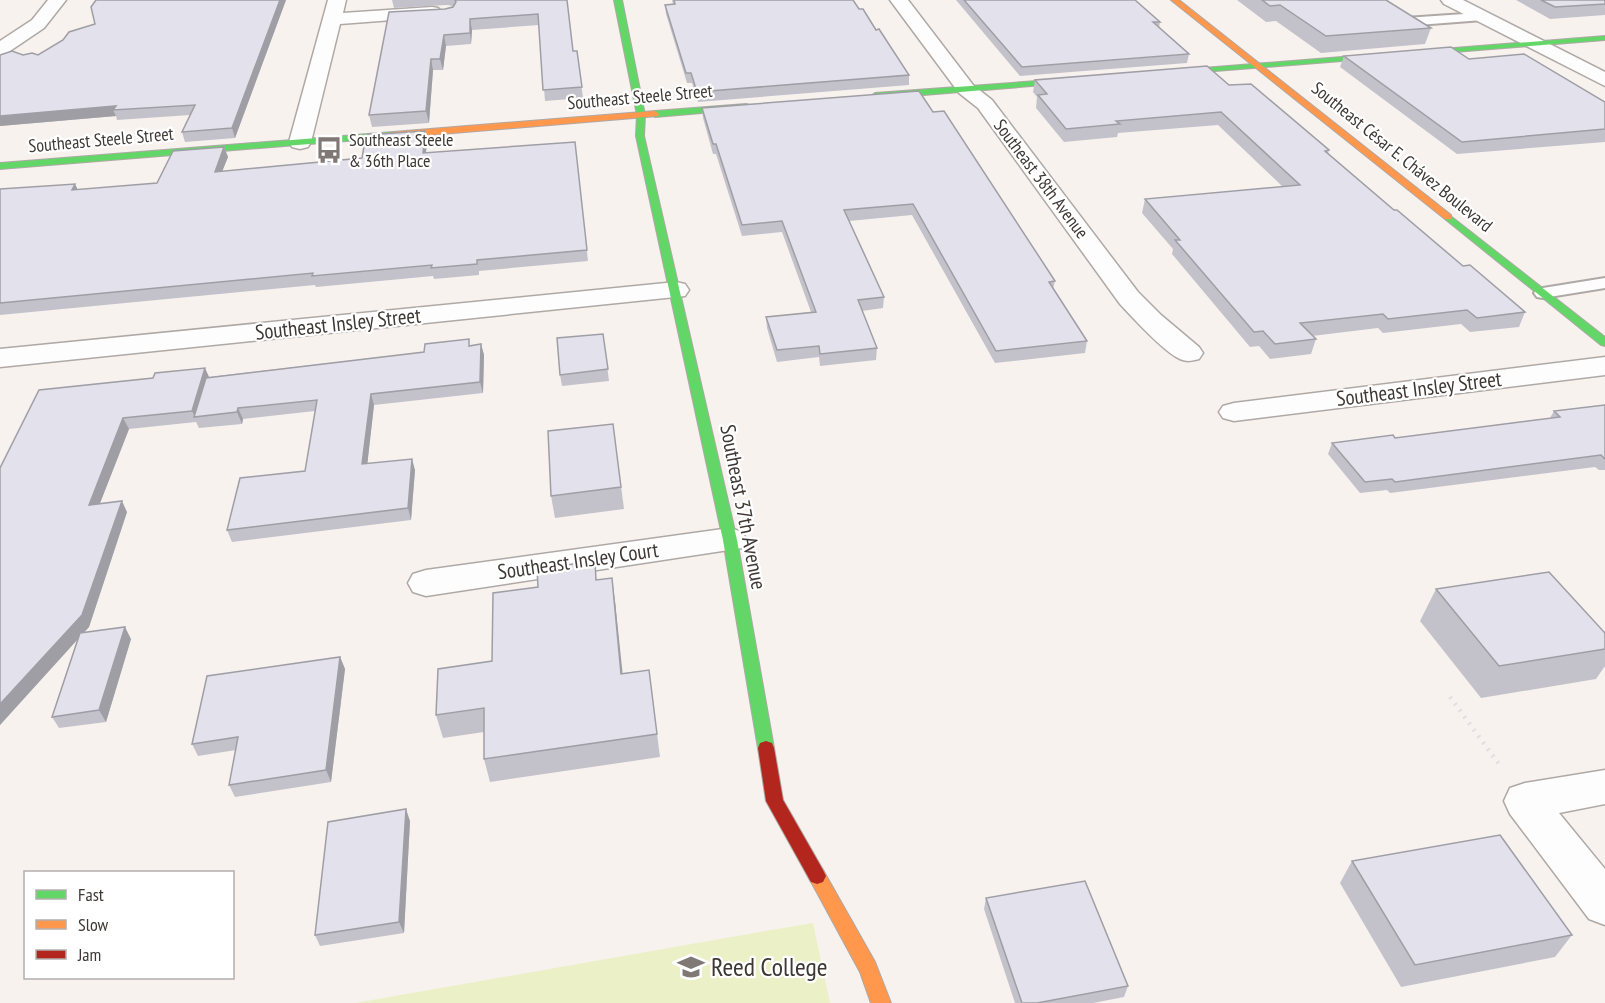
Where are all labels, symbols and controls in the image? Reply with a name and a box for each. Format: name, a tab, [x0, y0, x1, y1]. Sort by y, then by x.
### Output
street label: Southeast César E. Chávez Boulevard	[1307, 76, 1497, 237]
street label: Southeast Steele Street	[566, 79, 714, 114]
street label: Southeast 38th Avenue	[989, 114, 1094, 243]
street label: Southeast Steele Street	[27, 122, 175, 157]
place label: Southeast Steele & 36th Place	[349, 128, 454, 172]
bus stop icon: Southeast Steele & 36th Place	[314, 135, 344, 165]
street label: Southeast Insley Street	[254, 301, 422, 346]
street label: Southeast Insley Street	[1335, 365, 1503, 412]
street label: Southeast 37th Avenue	[714, 422, 773, 592]
street label: Southeast Insley Court	[496, 536, 660, 585]
legend	[24, 871, 234, 979]
text: Fast	[78, 883, 104, 906]
text: Slow	[78, 913, 109, 936]
text: Jam	[77, 943, 101, 966]
place label: Reed College	[711, 950, 828, 983]
school or university icon: Reed College	[676, 952, 706, 982]

